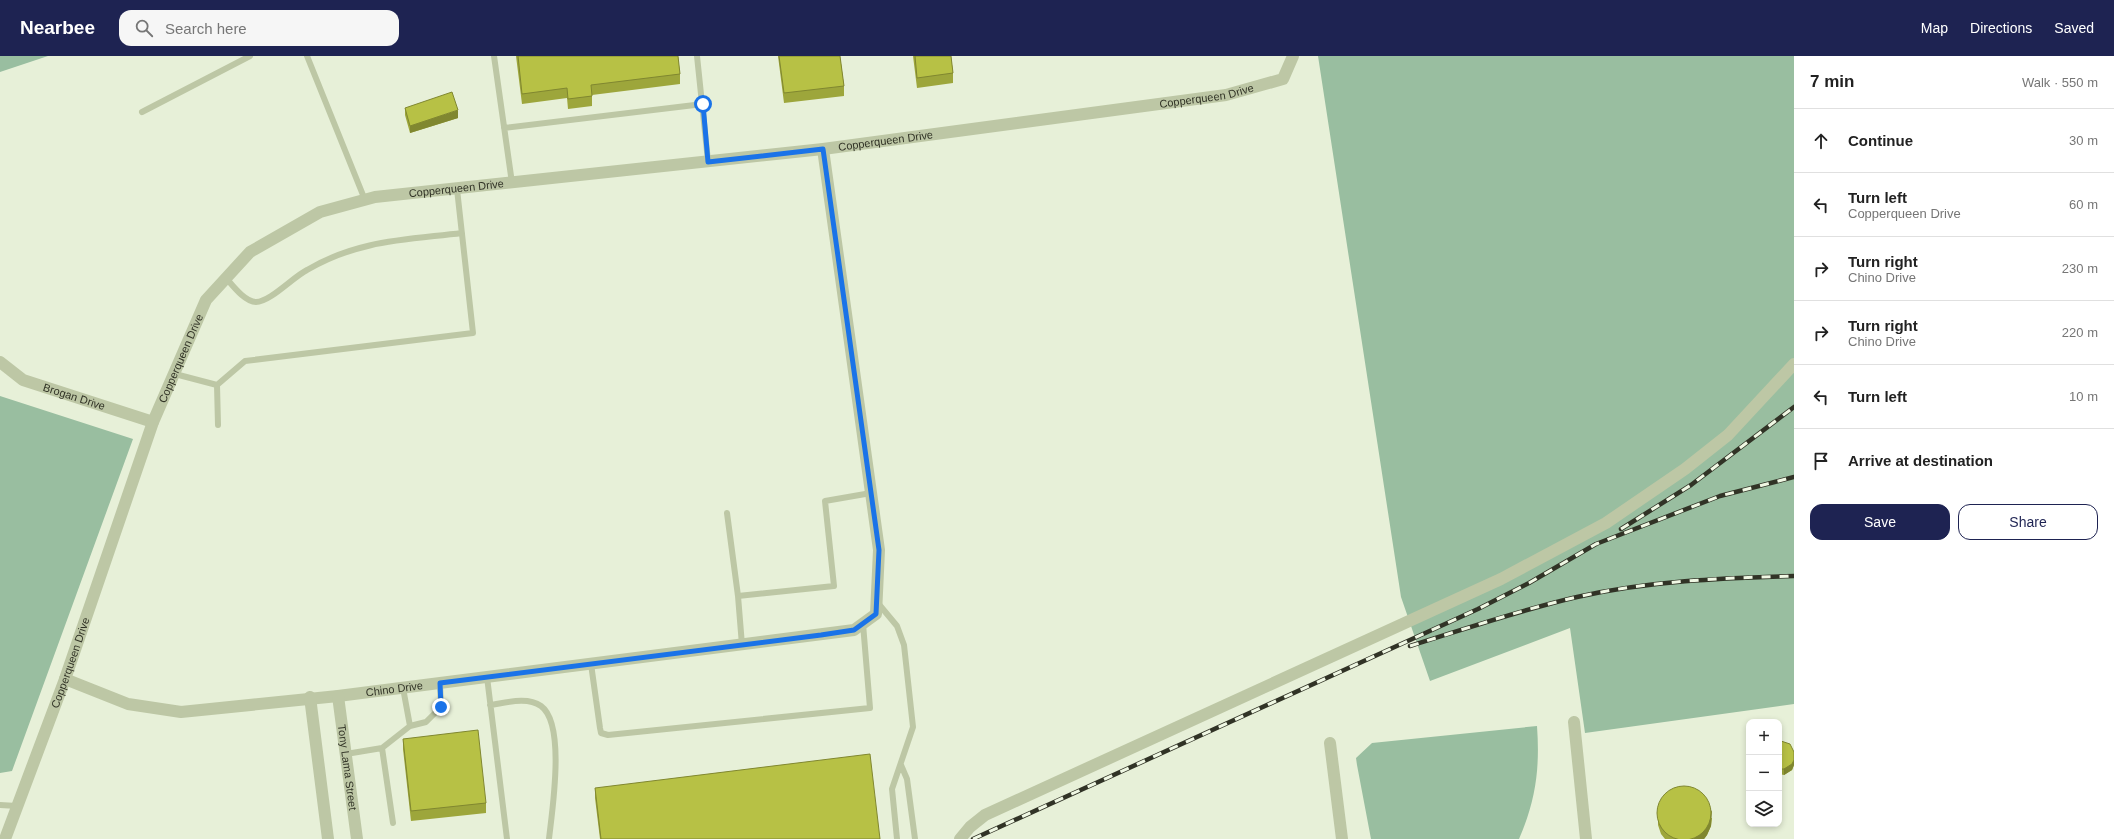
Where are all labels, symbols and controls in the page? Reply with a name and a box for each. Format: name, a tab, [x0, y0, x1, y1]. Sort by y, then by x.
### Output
search box	[119, 10, 399, 46]
text: Nearbee	[20, 17, 95, 38]
icon: search	[133, 17, 155, 39]
text: Search here	[165, 20, 247, 37]
text: Map	[1921, 20, 1948, 36]
text: Directions	[1970, 20, 2032, 36]
text: Saved	[2054, 20, 2094, 36]
text: 7 min	[1810, 72, 1854, 91]
text: Walk · 550 m	[2022, 75, 2098, 90]
street label: Copperqueen Drive	[1159, 82, 1255, 110]
route start	[694, 95, 712, 113]
street label: Copperqueen Drive	[837, 128, 934, 153]
icon: ahead	[1810, 130, 1832, 152]
text: Continue	[1848, 132, 1913, 149]
text: 30 m	[2069, 133, 2098, 148]
street label: Copperqueen Drive	[408, 177, 504, 199]
text: Turn left	[1848, 189, 1907, 206]
icon: left	[1810, 194, 1832, 216]
text: 60 m	[2069, 197, 2098, 212]
text: Copperqueen Drive	[1848, 206, 1961, 221]
text: Turn right	[1848, 253, 1918, 270]
icon: right	[1810, 258, 1832, 280]
text: 230 m	[2062, 261, 2098, 276]
text: Chino Drive	[1848, 270, 1916, 285]
street label: Copperqueen Drive	[156, 312, 205, 404]
text: Turn right	[1848, 317, 1918, 334]
icon: right	[1810, 322, 1832, 344]
text: 220 m	[2062, 325, 2098, 340]
text: Chino Drive	[1848, 334, 1916, 349]
street label: Brogan Drive	[42, 381, 107, 412]
icon: left	[1810, 386, 1832, 408]
text: Turn left	[1848, 388, 1907, 405]
text: 10 m	[2069, 389, 2098, 404]
icon: arrive	[1810, 450, 1832, 472]
text: Arrive at destination	[1848, 452, 1993, 469]
button: Save	[1810, 504, 1950, 540]
button: Share	[1958, 504, 2098, 540]
street label: Copperqueen Drive	[49, 616, 92, 710]
street label: Chino Drive	[365, 679, 424, 698]
route end	[432, 698, 450, 716]
map controls	[1746, 719, 1782, 827]
button: +	[1746, 719, 1782, 755]
street label: Tony Lama Street	[336, 724, 359, 811]
button: −	[1746, 755, 1782, 791]
button: layers	[1746, 791, 1782, 827]

